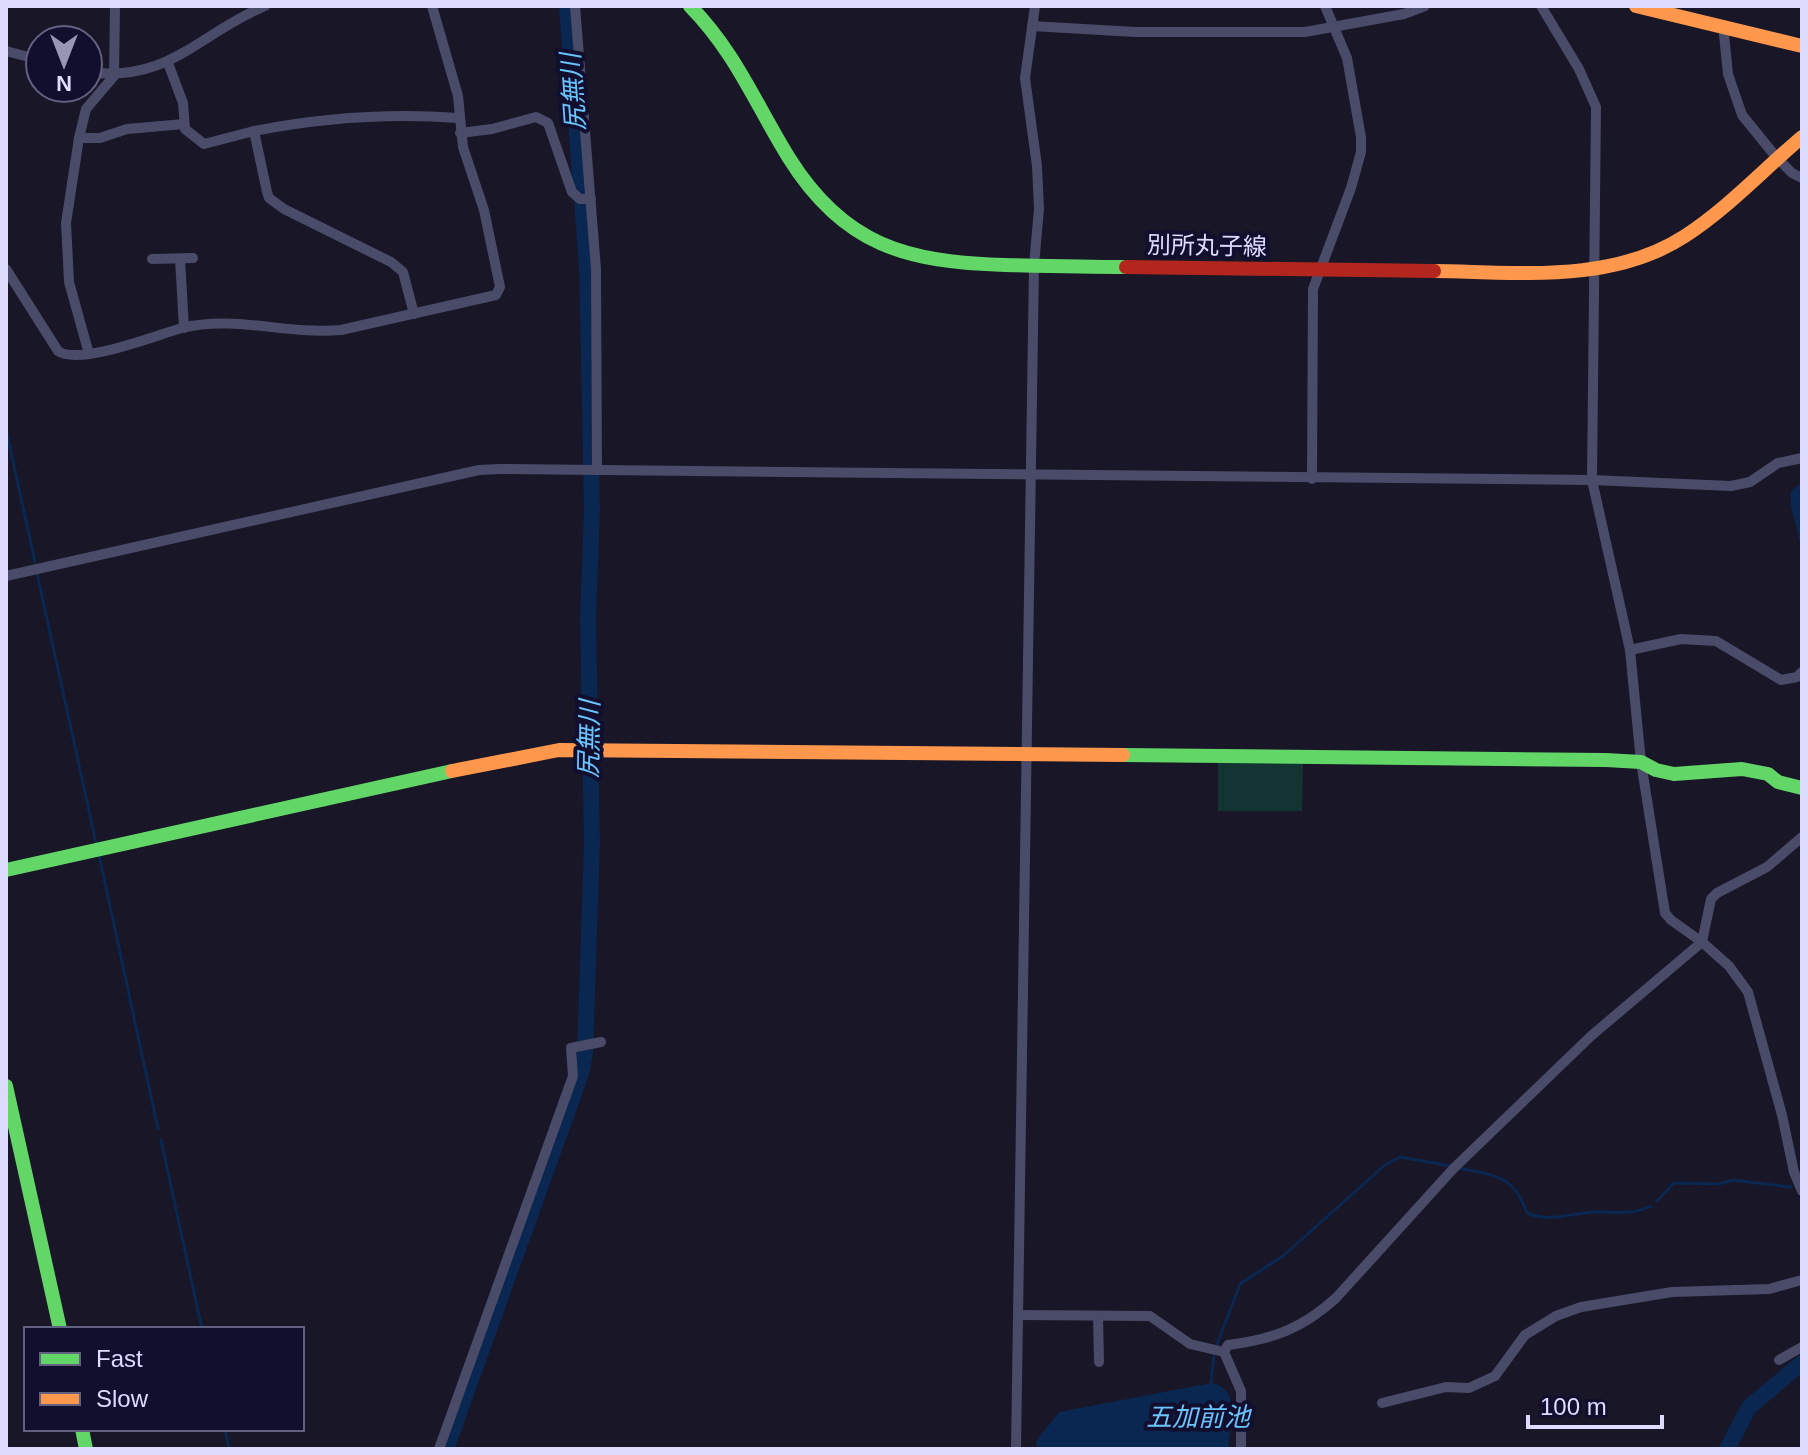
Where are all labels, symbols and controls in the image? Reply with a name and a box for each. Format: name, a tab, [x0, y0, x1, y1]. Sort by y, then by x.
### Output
north arrow	[24, 24, 104, 104]
water label: 尻無川	[555, 49, 591, 132]
text: N	[56, 71, 72, 96]
street label: 別所丸子線	[1147, 231, 1267, 260]
water label: 尻無川	[573, 697, 605, 778]
legend	[24, 1327, 304, 1431]
text: Fast	[96, 1345, 143, 1372]
scale bar	[1528, 1379, 1662, 1429]
text: Slow	[96, 1385, 149, 1412]
text: 100 m	[1540, 1393, 1607, 1420]
water label: 五加前池	[1146, 1402, 1253, 1432]

